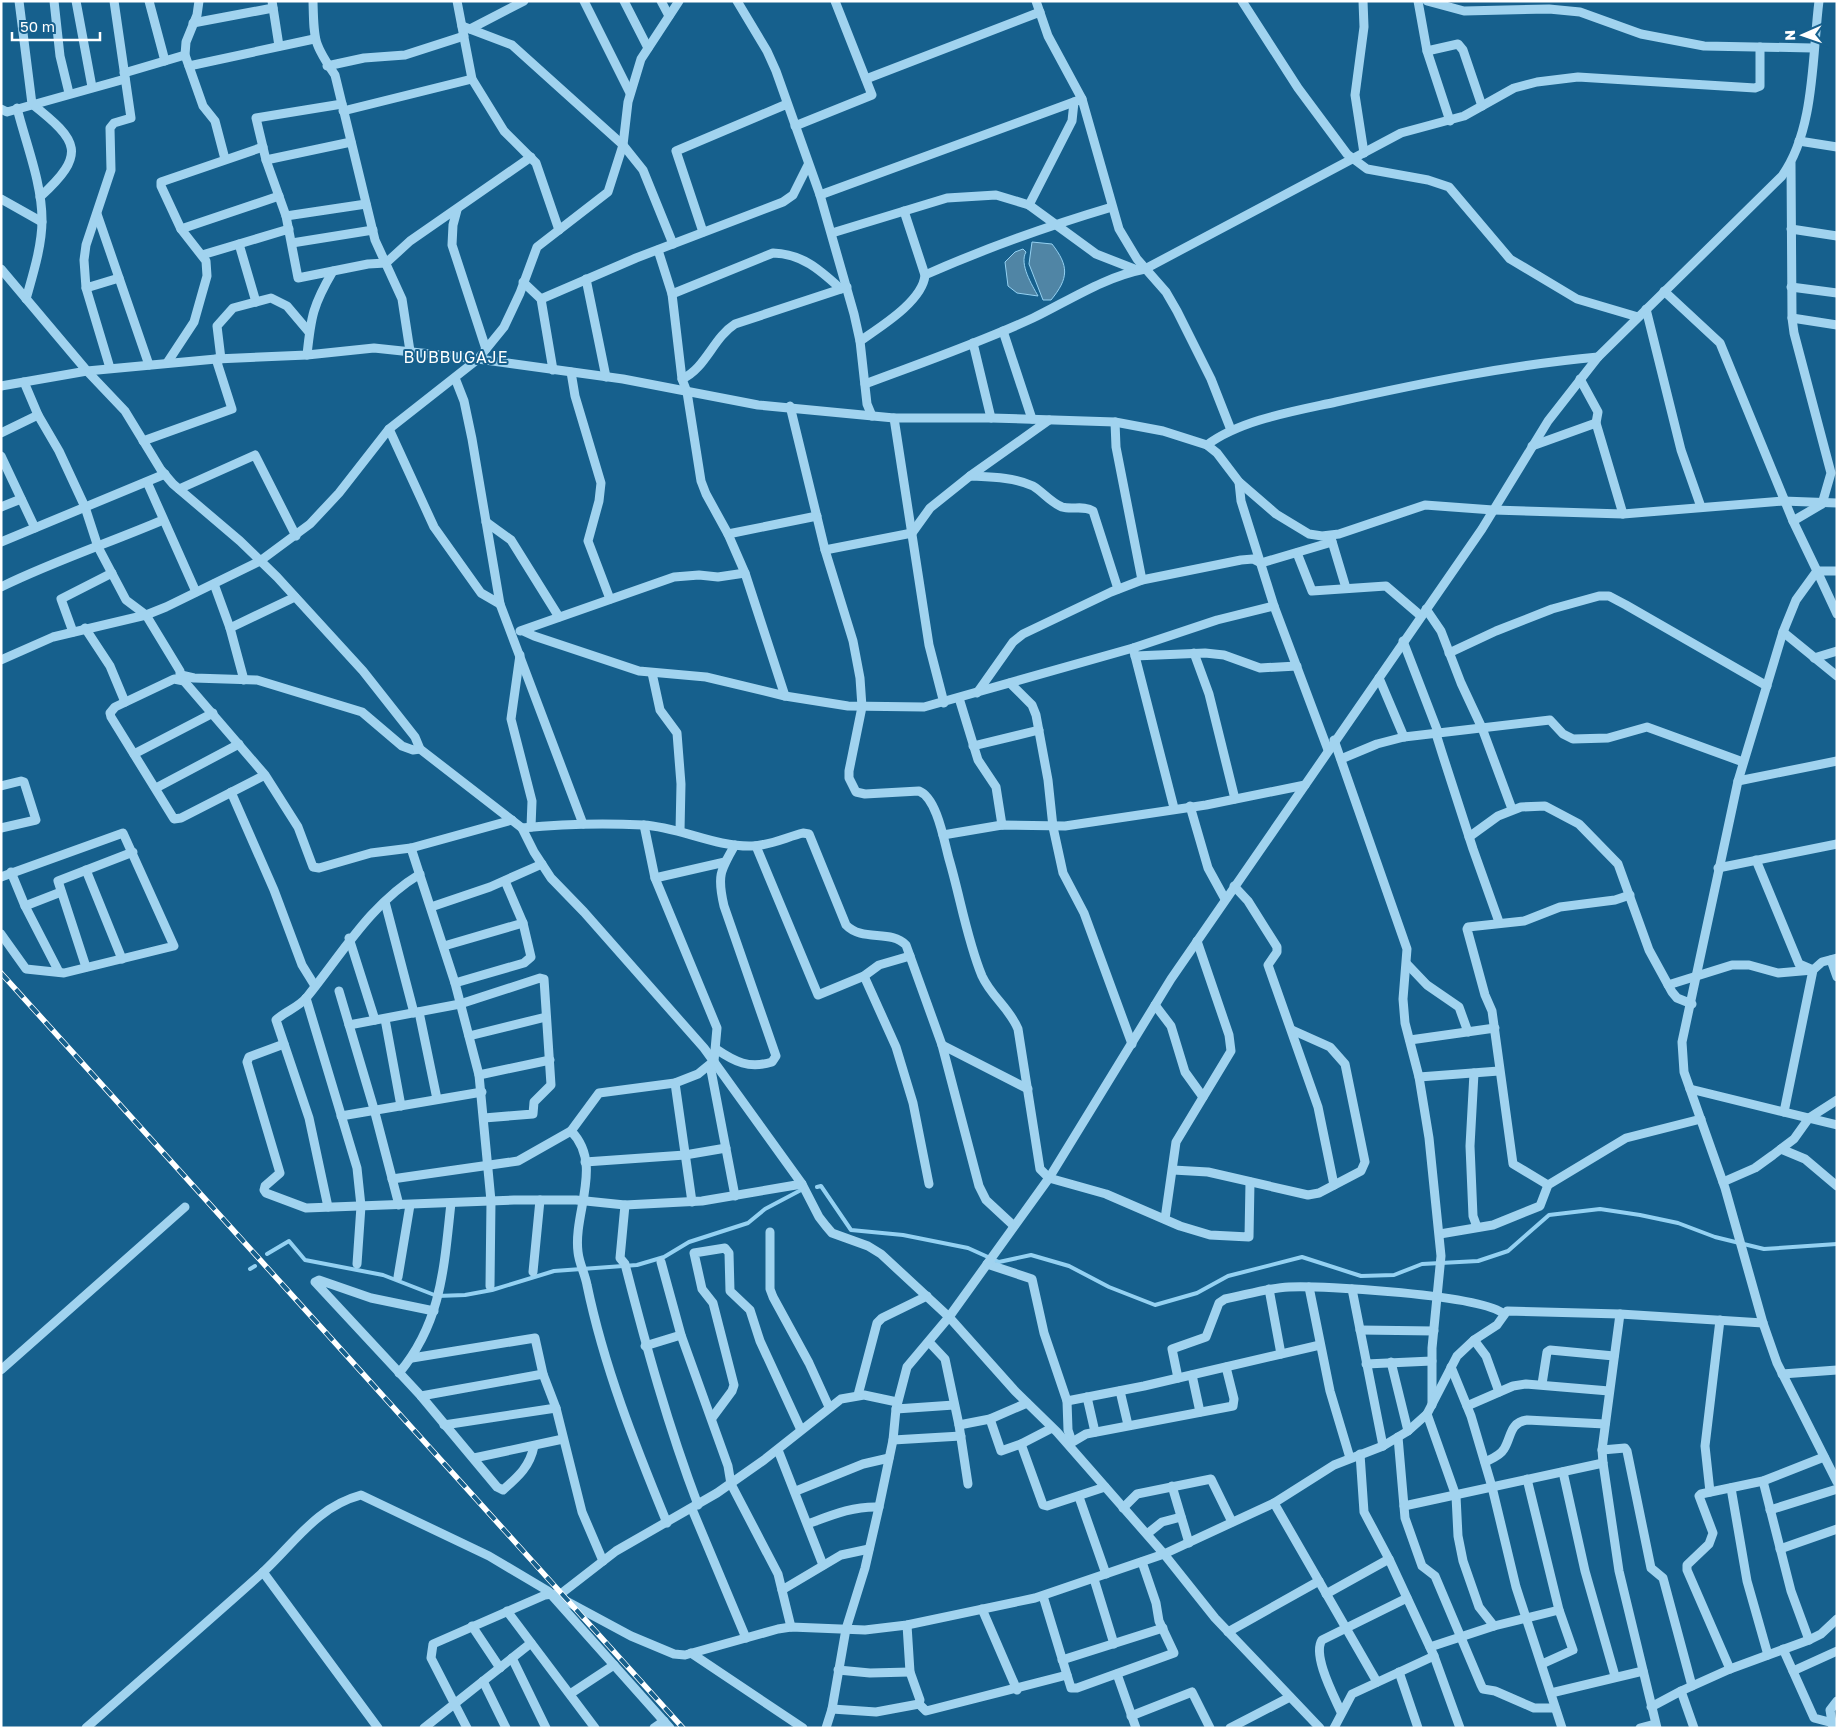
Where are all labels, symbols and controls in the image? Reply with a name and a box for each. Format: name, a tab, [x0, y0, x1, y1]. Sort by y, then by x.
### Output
scale bar	[12, 10, 100, 42]
north arrow	[1778, 10, 1828, 60]
text: 50 m	[20, 17, 55, 35]
text: N	[1781, 30, 1798, 41]
district label: BUBBUGAJE	[403, 347, 509, 367]

